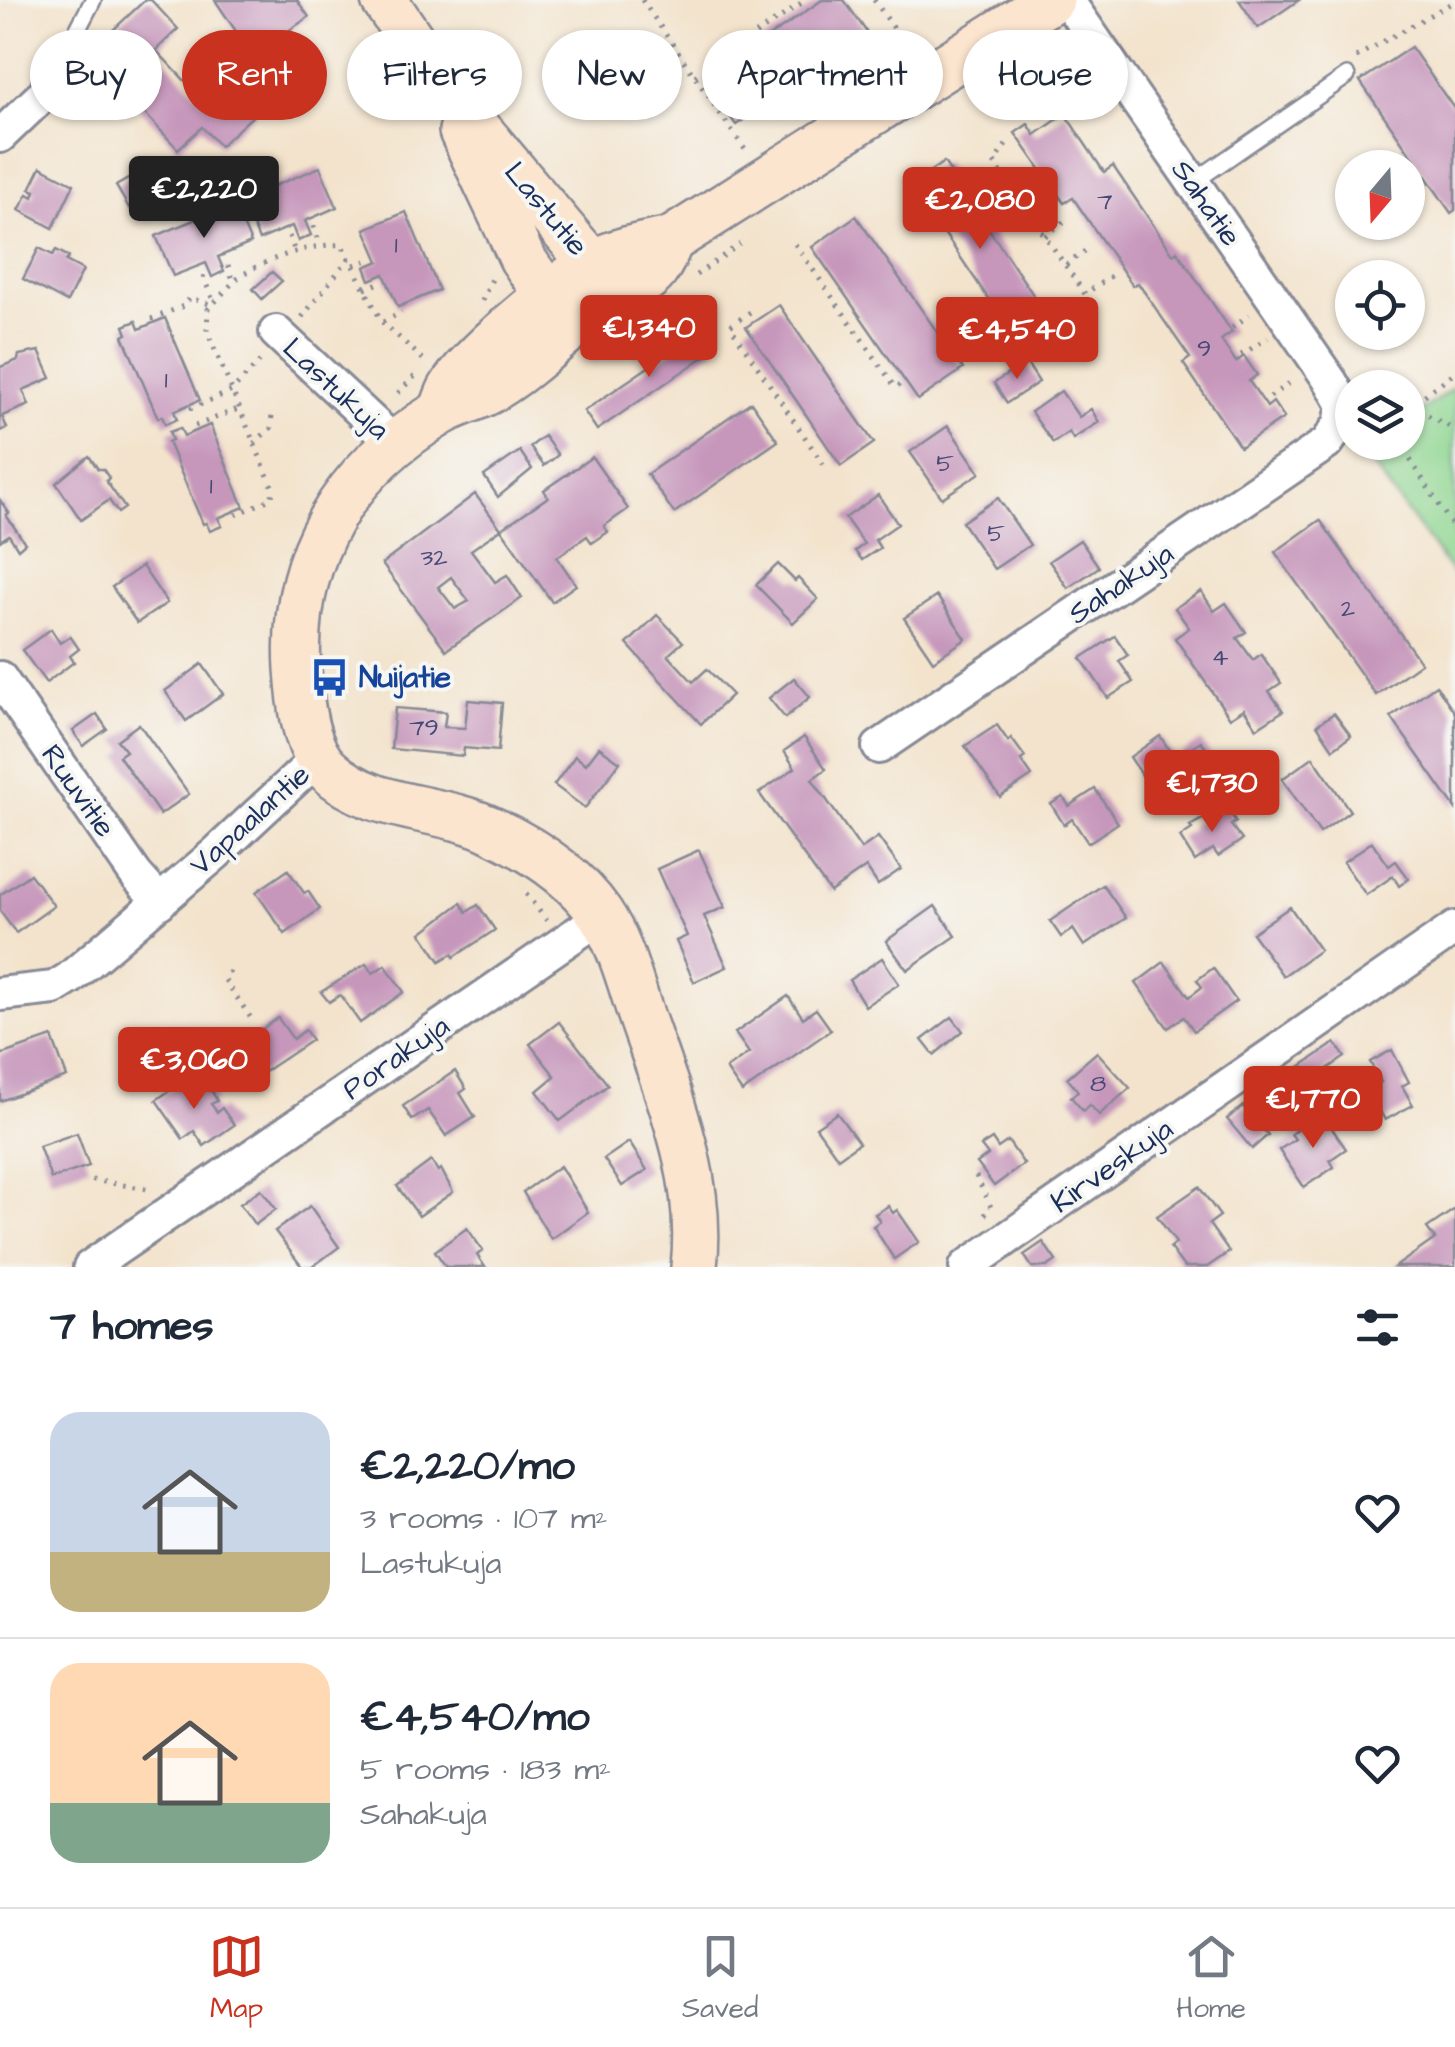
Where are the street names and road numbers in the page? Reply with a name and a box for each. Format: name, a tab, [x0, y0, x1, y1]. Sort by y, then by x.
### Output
street label: Sahatie	[1161, 151, 1251, 255]
street label: Lastutie	[494, 153, 598, 265]
street label: Lastukuja	[273, 328, 399, 450]
street label: Sahakuja	[1060, 533, 1182, 635]
street label: Ruuvitie	[31, 736, 125, 846]
street label: Vapaalantie	[181, 754, 319, 886]
street label: Porakuja	[334, 1006, 458, 1110]
street label: Kirveskuja	[1042, 1109, 1182, 1223]

